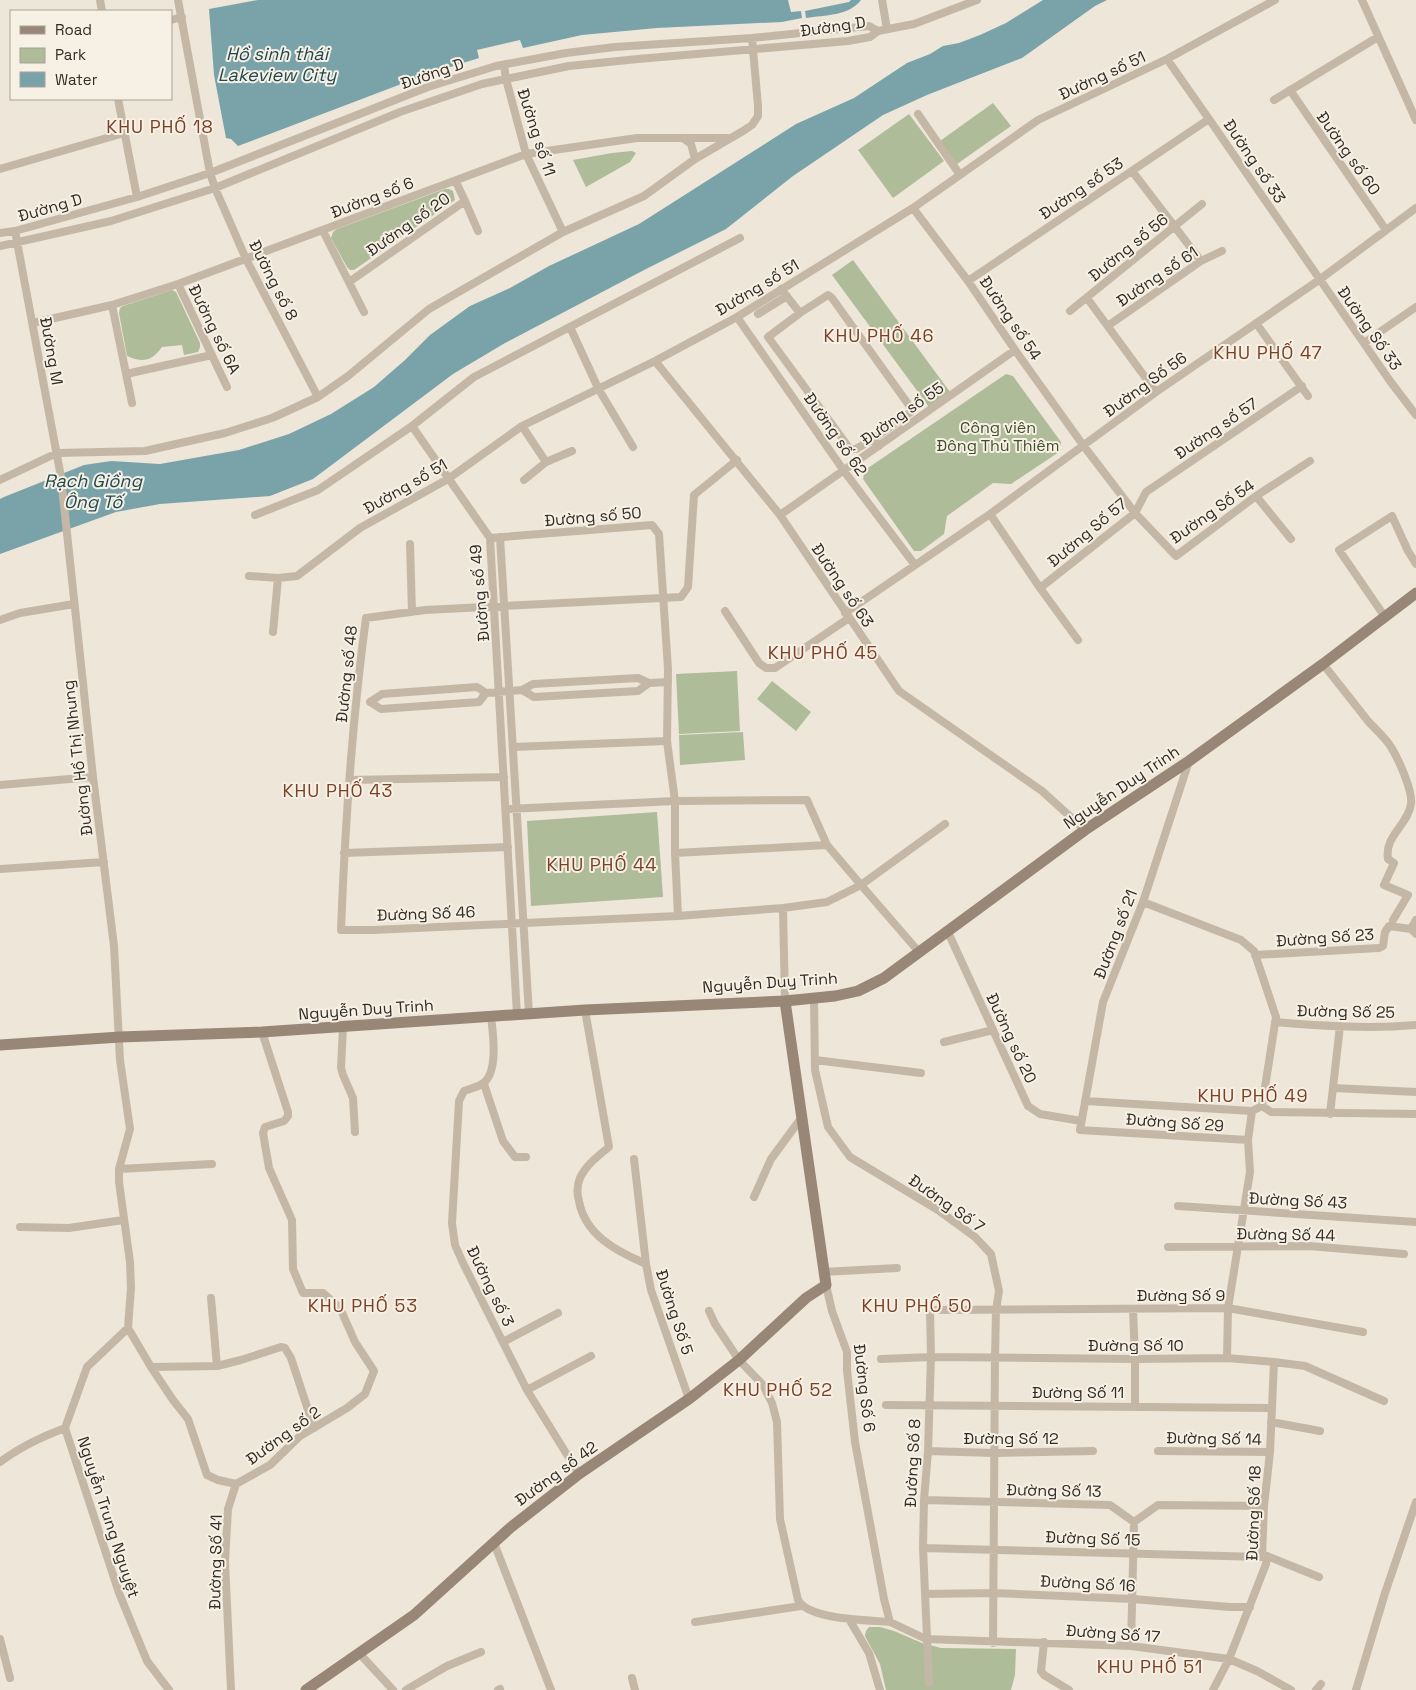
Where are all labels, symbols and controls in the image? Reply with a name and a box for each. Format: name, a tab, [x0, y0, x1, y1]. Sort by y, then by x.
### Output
legend	[10, 10, 172, 100]
street label: Đường D	[799, 12, 867, 41]
text: Road	[55, 20, 92, 39]
water label: Hồ sinh thái Lakeview City	[218, 42, 337, 86]
text: Park	[55, 45, 86, 64]
street label: Đường số 51	[1055, 46, 1149, 105]
street label: Đường D	[398, 53, 467, 94]
text: Water	[55, 70, 98, 89]
street label: Đường số 11	[512, 86, 561, 179]
street label: Đường số 60	[1312, 107, 1385, 199]
district label: KHU PHỐ 18	[106, 115, 214, 138]
street label: Đường số 33	[1219, 115, 1290, 207]
street label: Đường số 53	[1035, 153, 1127, 224]
street label: Đường số 6	[328, 172, 417, 223]
street label: Đường D	[16, 188, 85, 227]
street label: Đường số 20	[362, 188, 454, 261]
street label: Đường số 56	[1084, 209, 1173, 286]
street label: Đường số 8	[244, 236, 303, 324]
street label: Đường số 61	[1112, 241, 1202, 311]
street label: Đường số 51	[712, 254, 803, 321]
street label: Đường số 54	[975, 272, 1046, 364]
street label: Đường số 6A	[184, 281, 245, 378]
street label: Đường Số 33	[1333, 282, 1406, 375]
street label: Đường M	[35, 315, 68, 387]
district label: KHU PHỐ 46	[824, 324, 934, 347]
district label: KHU PHỐ 47	[1213, 341, 1323, 364]
street label: Đường Số 56	[1099, 347, 1191, 422]
street label: Đường số 55	[857, 377, 948, 450]
street label: Đường số 62	[799, 389, 872, 480]
street label: Đường số 57	[1171, 393, 1262, 464]
park label: Công viên Đông Thủ Thiêm	[936, 417, 1060, 456]
street label: Đường số 51	[359, 454, 451, 519]
water label: Rạch Giồng Ông Tố	[44, 469, 143, 513]
street label: Đường Số 54	[1166, 475, 1259, 548]
street label: Đường Số 57	[1043, 493, 1131, 572]
street label: Đường số 50	[544, 502, 642, 531]
street label: Đường số 63	[807, 539, 878, 631]
street label: Đường số 49	[465, 544, 494, 642]
street label: Đường số 48	[331, 624, 362, 724]
district label: KHU PHỐ 45	[768, 641, 878, 664]
street label: Đường Hồ Thị Nhung	[58, 679, 97, 837]
street label: Nguyễn Duy Trinh	[1059, 741, 1183, 834]
district label: KHU PHỐ 43	[283, 779, 393, 802]
district label: KHU PHỐ 44	[546, 853, 658, 876]
street label: Đường số 21	[1089, 887, 1142, 982]
street label: Đường Số 46	[376, 901, 476, 926]
street label: Đường Số 23	[1275, 924, 1375, 951]
street label: Nguyễn Duy Trinh	[702, 967, 838, 998]
street label: Đường số 20	[981, 990, 1042, 1087]
street label: Nguyễn Duy Trinh	[298, 994, 434, 1025]
street label: Đường Số 25	[1297, 1000, 1395, 1023]
district label: KHU PHỐ 49	[1198, 1084, 1308, 1107]
street label: Đường Số 29	[1125, 1109, 1225, 1136]
street label: Đường Số 7	[905, 1170, 989, 1237]
street label: Đường Số 43	[1248, 1187, 1348, 1214]
street label: Đường Số 44	[1236, 1223, 1336, 1246]
street label: Đường số 3	[462, 1242, 519, 1330]
street label: Đường Số 5	[651, 1267, 698, 1357]
street label: Đường Số 9	[1137, 1285, 1225, 1306]
district label: KHU PHỐ 53	[308, 1294, 418, 1317]
district label: KHU PHỐ 50	[861, 1294, 973, 1317]
street label: Đường Số 10	[1088, 1335, 1184, 1356]
street label: Đường Số 6	[849, 1343, 880, 1433]
district label: KHU PHỐ 52	[723, 1378, 833, 1401]
street label: Đường Số 11	[1032, 1382, 1124, 1403]
street label: Đường số 2	[242, 1401, 325, 1470]
street label: Đường Số 8	[900, 1418, 925, 1508]
street label: Đường Số 14	[1166, 1427, 1262, 1450]
street label: Đường Số 12	[963, 1428, 1059, 1449]
street label: Nguyễn Trung Nguyệt	[72, 1434, 145, 1601]
street label: Đường số 42	[511, 1436, 602, 1510]
street label: Đường Số 18	[1241, 1465, 1266, 1561]
street label: Đường Số 13	[1006, 1479, 1102, 1502]
street label: Đường Số 41	[204, 1514, 227, 1610]
street label: Đường Số 15	[1045, 1526, 1141, 1551]
street label: Đường Số 16	[1040, 1571, 1136, 1596]
street label: Đường Số 17	[1065, 1620, 1161, 1647]
district label: KHU PHỐ 51	[1097, 1655, 1203, 1678]

